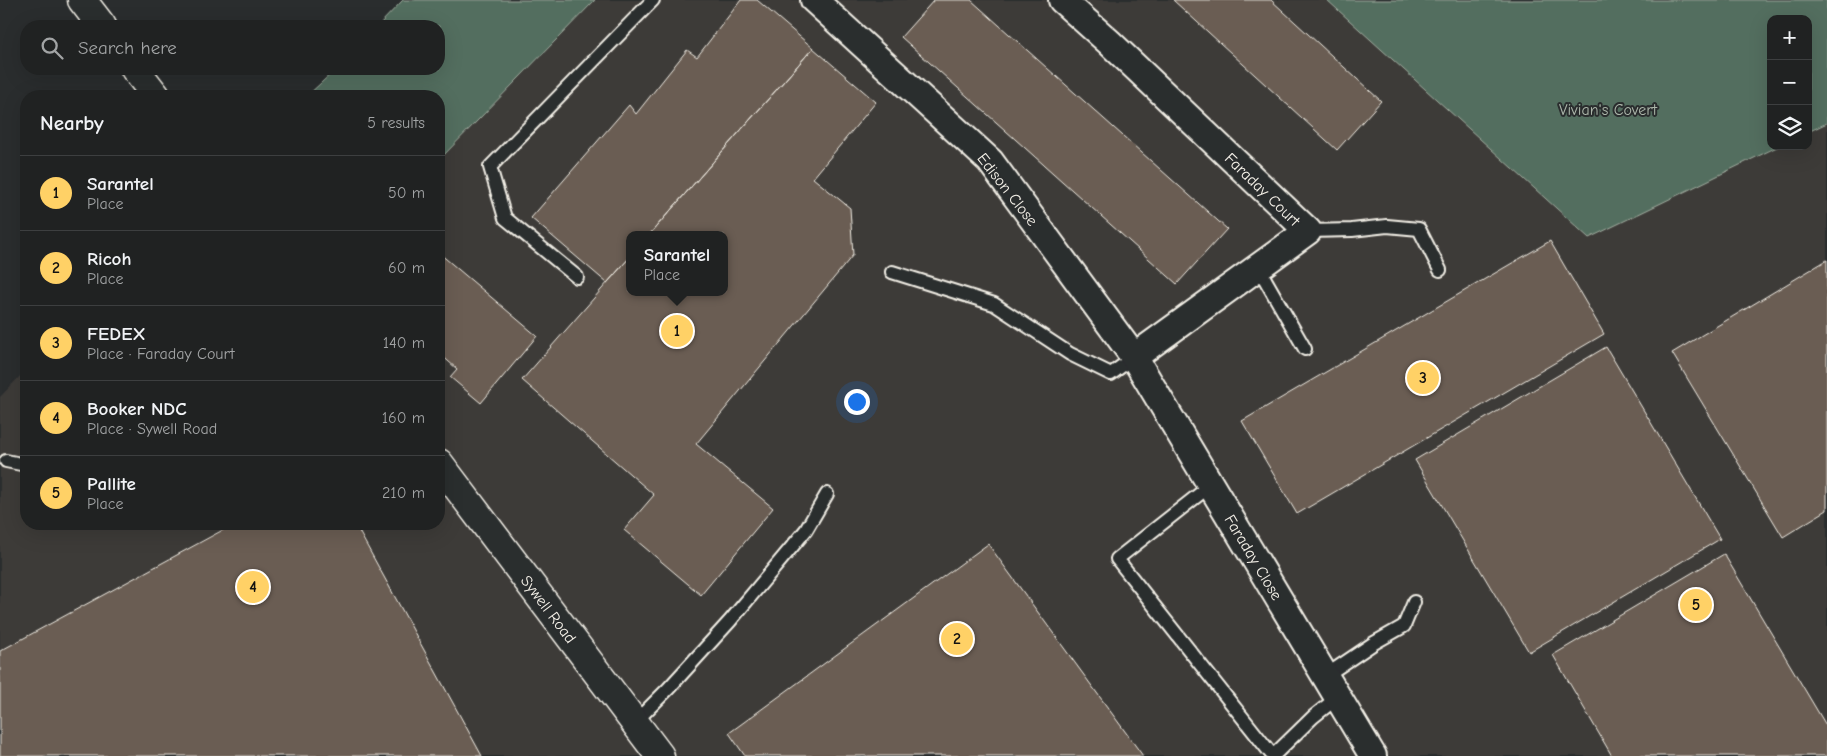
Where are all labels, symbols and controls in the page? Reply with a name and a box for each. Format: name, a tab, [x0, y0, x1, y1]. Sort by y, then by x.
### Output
map controls	[1767, 15, 1812, 150]
button: +	[1767, 15, 1812, 60]
search box	[20, 20, 445, 75]
icon: search	[38, 34, 66, 62]
text: Search here	[78, 37, 177, 59]
button: −	[1767, 60, 1812, 105]
park label: Vivian's Covert	[1559, 101, 1658, 119]
button: layers	[1767, 105, 1812, 150]
text: Nearby	[40, 111, 104, 135]
text: 5 results	[367, 114, 425, 132]
street label: Faraday Court	[1221, 149, 1304, 230]
street label: Edison Close	[973, 150, 1041, 230]
text: Sarantel	[87, 173, 154, 195]
text: 1	[53, 184, 59, 202]
text: 50 m	[388, 184, 425, 202]
text: Place	[87, 195, 123, 213]
popup	[626, 231, 728, 296]
text: Sarantel	[644, 244, 710, 266]
text: Ricoh	[87, 248, 131, 270]
text: 2	[52, 259, 60, 277]
text: 60 m	[388, 259, 425, 277]
text: Place	[644, 266, 680, 284]
text: Place	[87, 270, 123, 288]
pin: 1	[661, 312, 693, 350]
text: FEDEX	[87, 323, 146, 345]
text: 3	[52, 334, 60, 352]
text: 140 m	[383, 334, 425, 352]
text: Place · Faraday Court	[87, 345, 234, 363]
pin: 3	[1407, 359, 1439, 397]
your location	[844, 389, 870, 415]
text: Booker NDC	[87, 398, 187, 420]
text: 4	[52, 409, 60, 427]
text: 160 m	[382, 409, 425, 427]
text: Place · Sywell Road	[87, 420, 217, 438]
text: Pallite	[87, 473, 136, 495]
text: 5	[52, 484, 60, 502]
text: 210 m	[382, 484, 425, 502]
text: Place	[87, 495, 123, 513]
street label: Faraday Close	[1221, 512, 1286, 603]
pin: 4	[237, 568, 269, 606]
street label: Sywell Road	[517, 572, 580, 647]
pin: 5	[1680, 586, 1712, 624]
pin: 2	[941, 620, 973, 658]

